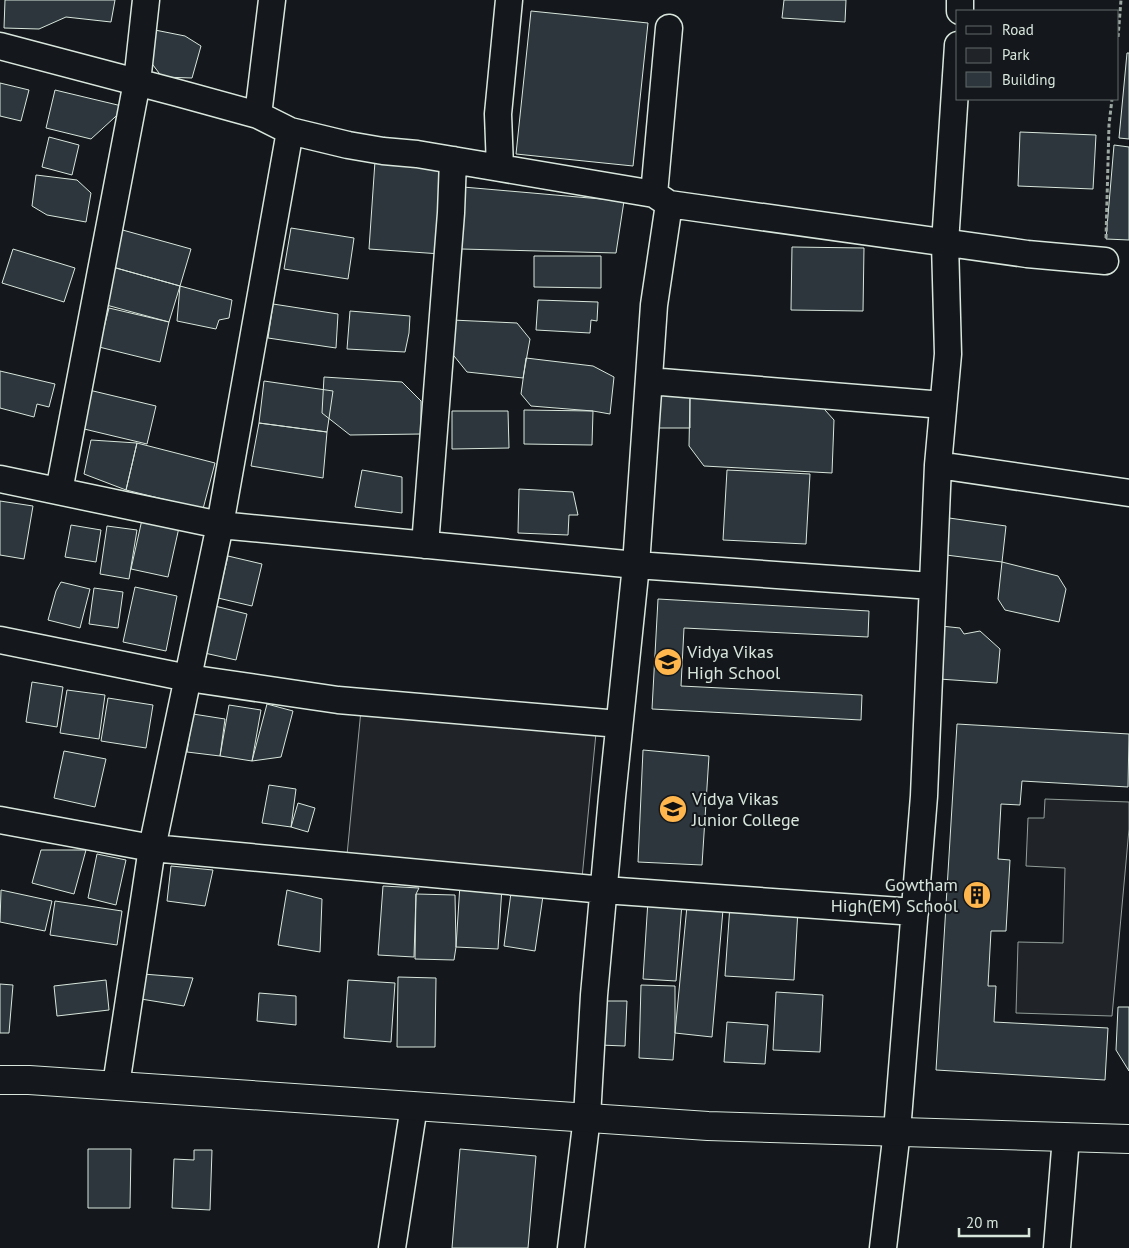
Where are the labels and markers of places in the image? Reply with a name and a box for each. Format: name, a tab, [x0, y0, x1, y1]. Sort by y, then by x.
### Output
place label: Vidya Vikas High School	[686, 640, 781, 684]
school or university icon: Vidya Vikas High School	[653, 647, 683, 677]
place label: Vidya Vikas Junior College	[691, 787, 800, 831]
school or university icon: Vidya Vikas Junior College	[658, 794, 688, 824]
place label: Gowtham High(EM) School	[831, 873, 959, 917]
building icon: Gowtham High(EM) School	[962, 880, 992, 910]

